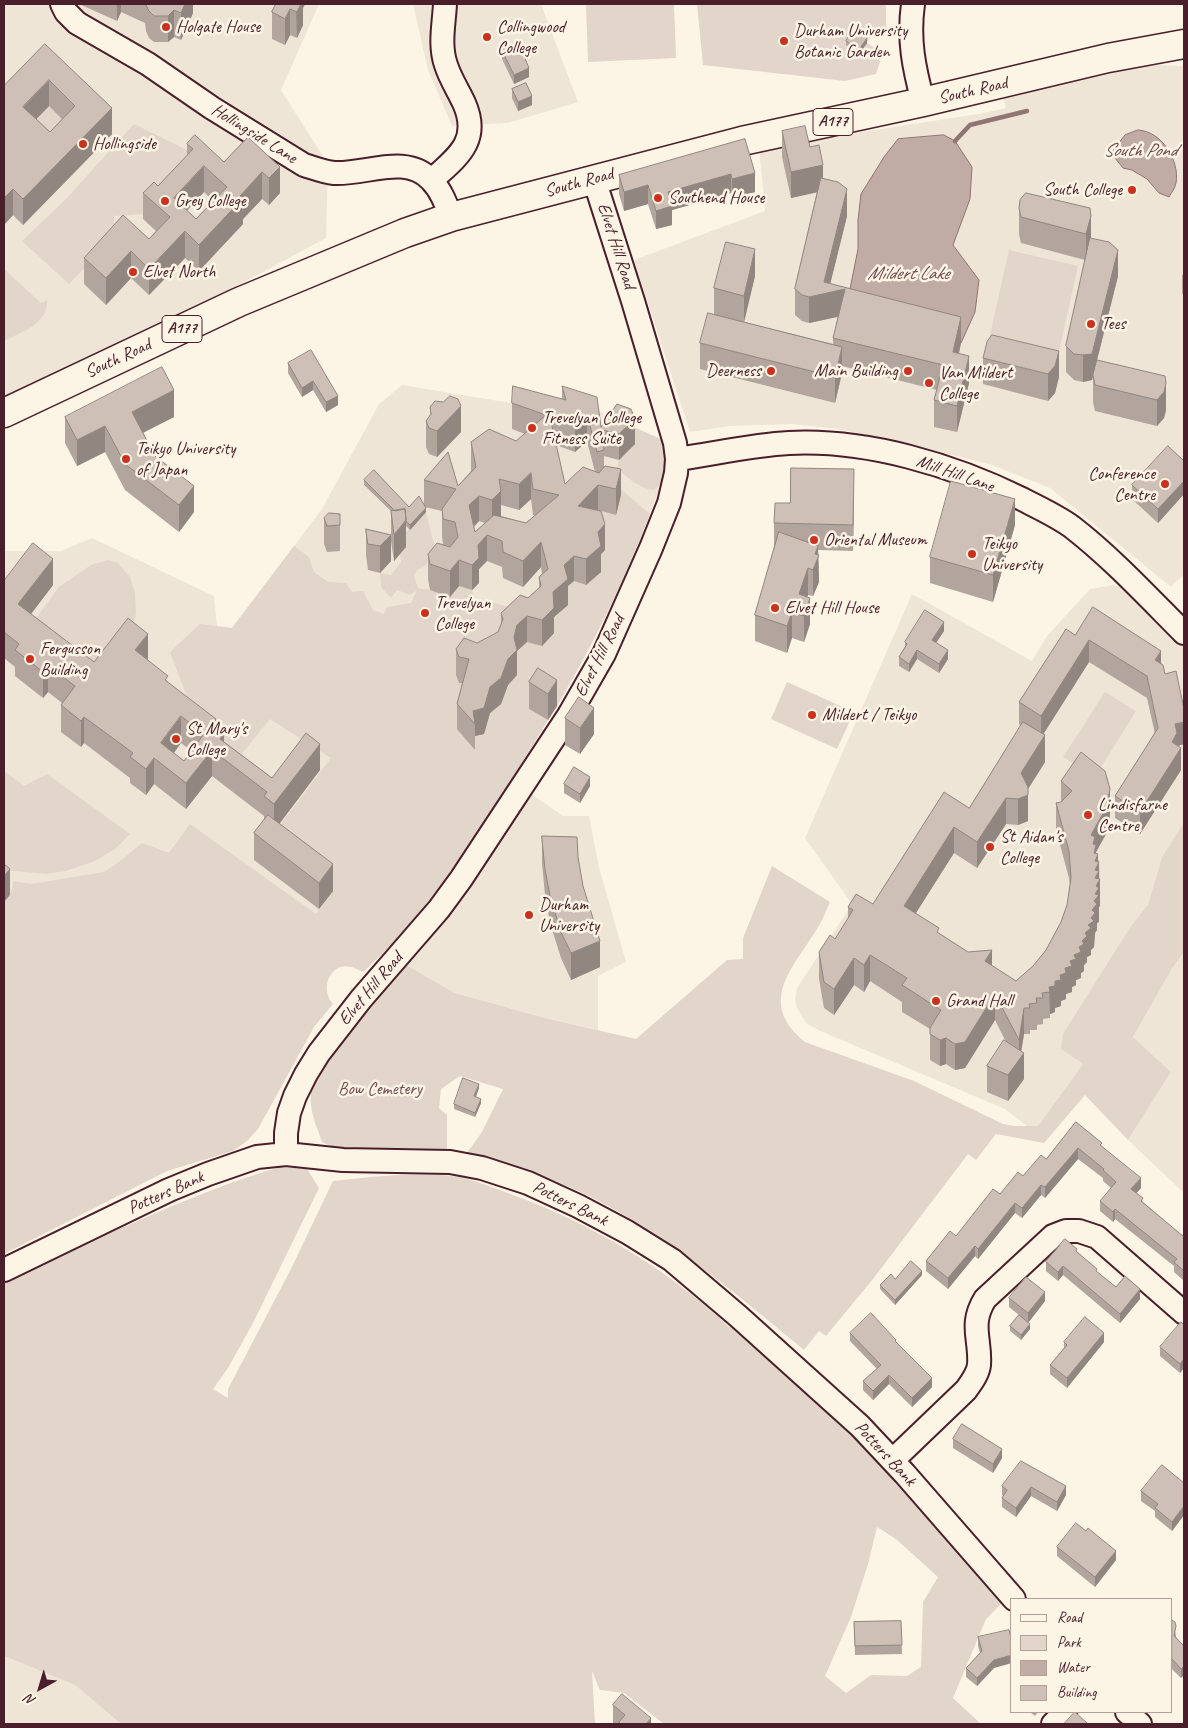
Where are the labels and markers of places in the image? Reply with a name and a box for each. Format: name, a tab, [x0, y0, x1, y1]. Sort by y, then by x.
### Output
place label: Holgate House	[176, 16, 260, 38]
place label: Collingwood College	[497, 16, 565, 58]
place label: Durham University Botanic Garden	[794, 20, 907, 62]
marker: Holgate House	[160, 21, 172, 33]
marker: Collingwood College	[481, 31, 493, 43]
marker: Durham University Botanic Garden	[778, 35, 790, 47]
place label: Hollingside	[93, 133, 156, 155]
marker: Hollingside	[77, 138, 89, 150]
place label: South College	[1043, 179, 1122, 201]
marker: South College	[1126, 184, 1138, 196]
place label: Southend House	[668, 187, 764, 209]
place label: Grey College	[175, 190, 246, 212]
marker: Southend House	[652, 192, 664, 204]
marker: Grey College	[159, 195, 171, 207]
place label: Elvet North	[143, 261, 215, 283]
marker: Elvet North	[127, 266, 139, 278]
place label: Tees	[1101, 313, 1125, 335]
marker: Tees	[1085, 318, 1097, 330]
place label: Deerness	[706, 360, 761, 382]
place label: Main Building	[814, 360, 898, 382]
place label: Van Mildert College	[939, 362, 1012, 404]
marker: Deerness	[765, 365, 777, 377]
marker: Main Building	[902, 365, 914, 377]
marker: Van Mildert College	[923, 377, 935, 389]
place label: Trevelyan College Fitness Suite	[542, 407, 641, 449]
marker: Trevelyan College Fitness Suite	[526, 422, 538, 434]
place label: Teikyo University of Japan	[136, 438, 235, 480]
marker: Teikyo University of Japan	[120, 453, 132, 465]
place label: Conference Centre	[1088, 463, 1155, 506]
marker: Conference Centre	[1159, 478, 1171, 490]
place label: Oriental Museum	[824, 529, 927, 551]
place label: Teikyo University	[982, 533, 1042, 576]
marker: Oriental Museum	[808, 534, 820, 546]
marker: Teikyo University	[966, 548, 978, 560]
place label: Trevelyan College	[435, 592, 491, 634]
place label: Elvet Hill House	[785, 597, 879, 619]
marker: Elvet Hill House	[769, 602, 781, 614]
marker: Trevelyan College	[419, 607, 431, 619]
place label: Fergusson Building	[40, 638, 100, 681]
marker: Fergusson Building	[24, 653, 36, 665]
place label: Mildert / Teikyo	[822, 704, 916, 726]
marker: Mildert / Teikyo	[806, 709, 818, 721]
place label: St Mary's College	[186, 718, 247, 761]
marker: St Mary's College	[170, 733, 182, 745]
place label: Lindisfarne Centre	[1098, 794, 1167, 836]
marker: Lindisfarne Centre	[1082, 809, 1094, 821]
place label: St Aidan's College	[1000, 826, 1062, 869]
marker: St Aidan's College	[984, 841, 996, 853]
place label: Durham University	[539, 894, 599, 936]
marker: Durham University	[523, 909, 535, 921]
place label: Grand Hall	[946, 990, 1013, 1012]
marker: Grand Hall	[930, 995, 942, 1007]

